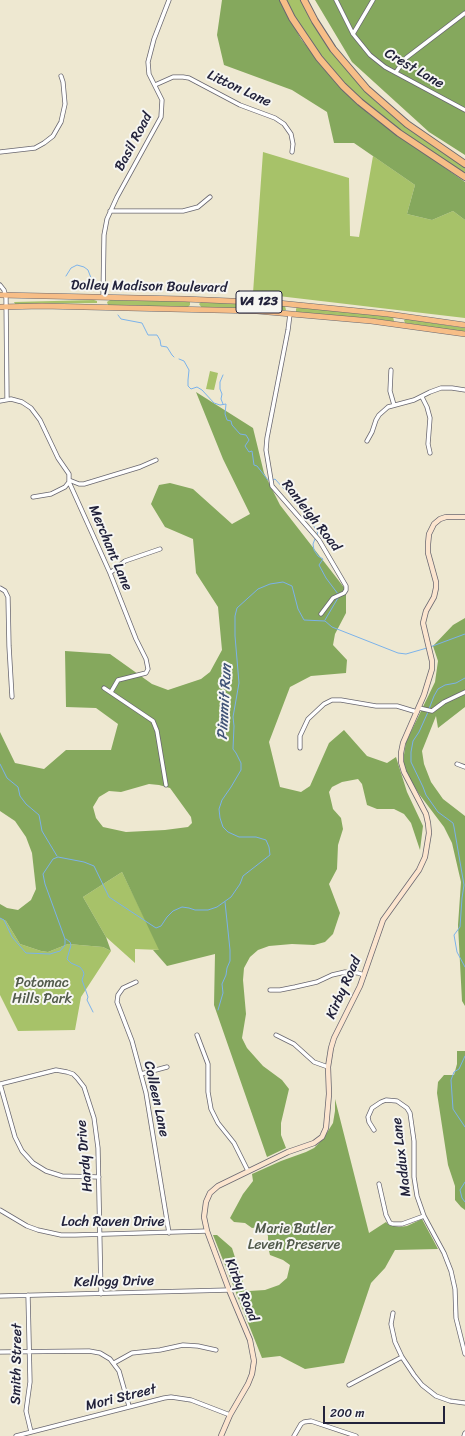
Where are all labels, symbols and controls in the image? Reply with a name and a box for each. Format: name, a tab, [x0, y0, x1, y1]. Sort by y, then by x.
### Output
street label: Crest Lane	[381, 45, 447, 93]
street label: Litton Lane	[204, 67, 274, 111]
street label: Basil Road	[112, 110, 156, 174]
street label: Dolley Madison Boulevard	[71, 277, 227, 297]
road number: VA 123	[236, 291, 282, 313]
street label: Ranleigh Road	[278, 477, 344, 555]
street label: Merchant Lane	[84, 503, 136, 593]
water label: Pimmit Run	[214, 664, 236, 740]
street label: Kirby Road	[323, 954, 365, 1022]
park label: Potomac Hills Park	[12, 975, 72, 1008]
street label: Colleen Lane	[140, 1059, 172, 1139]
street label: Maddux Lane	[389, 1116, 415, 1198]
street label: Hardy Drive	[73, 1119, 97, 1193]
street label: Loch Raven Drive	[61, 1214, 165, 1230]
park label: Marie Butler Leven Preserve	[248, 1221, 340, 1254]
street label: Kirby Road	[221, 1256, 261, 1324]
street label: Kellogg Drive	[74, 1273, 154, 1291]
street label: Smith Street	[8, 1323, 26, 1405]
street label: Mori Street	[84, 1381, 158, 1415]
scale bar	[325, 1398, 447, 1424]
text: 200 m	[330, 1402, 364, 1424]

